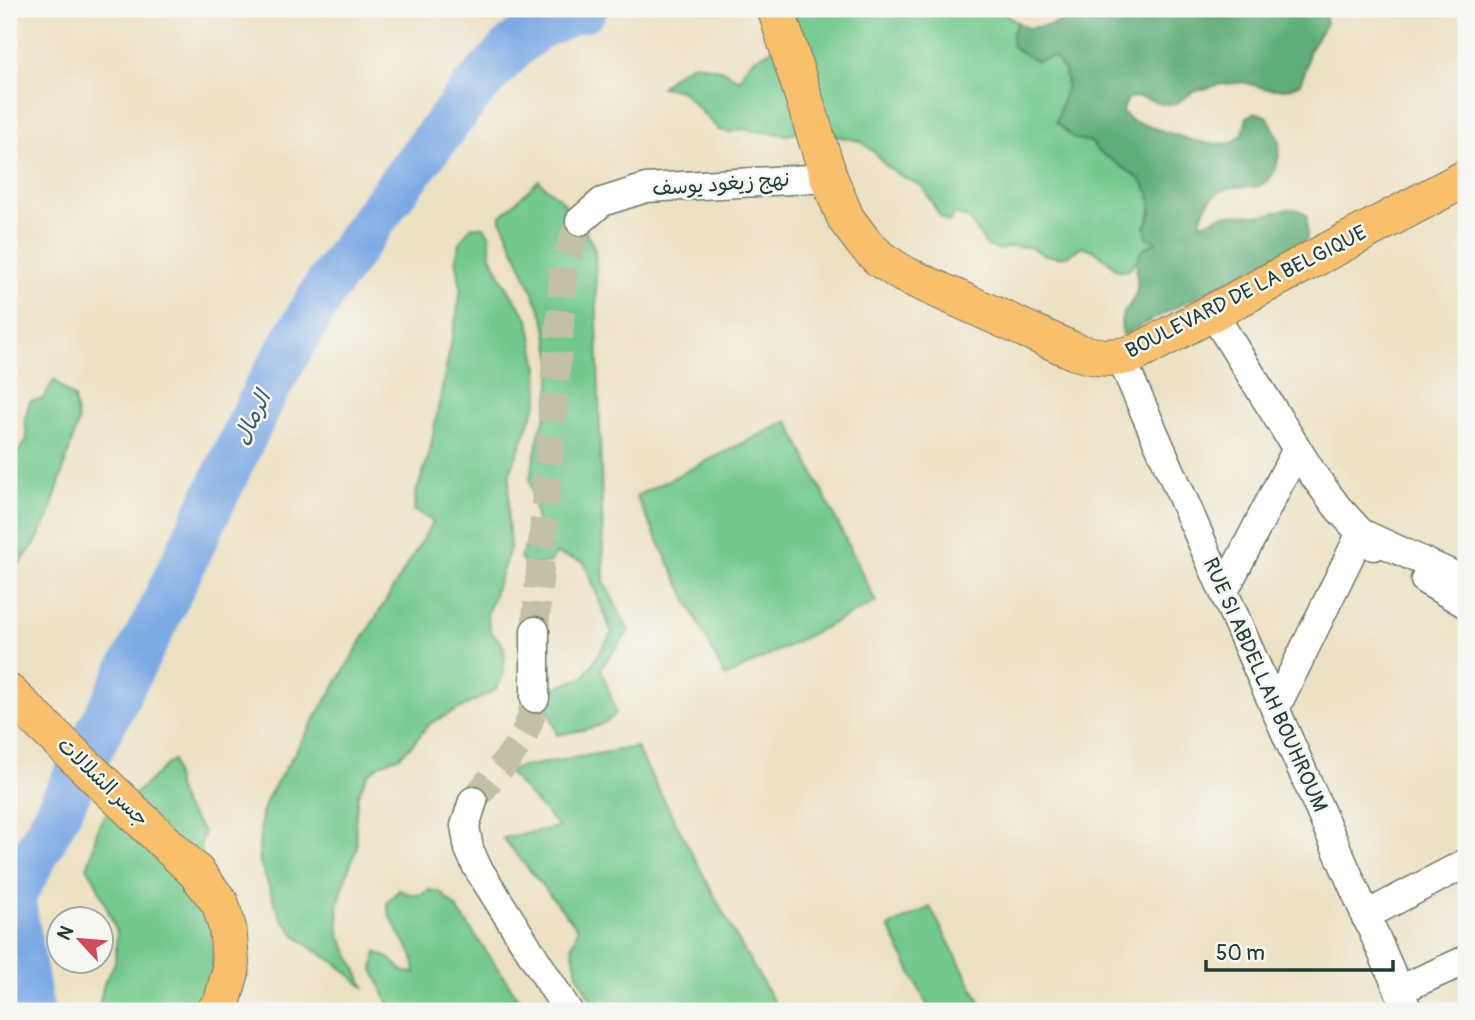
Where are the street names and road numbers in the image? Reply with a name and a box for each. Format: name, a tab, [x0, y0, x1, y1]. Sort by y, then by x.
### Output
street label: نهج زيغود يوسف	[651, 166, 791, 202]
street label: BOULEVARD DE LA BELGIQUE	[1121, 219, 1371, 365]
street label: RUE SI ABDELLAH BOUHROUM	[1197, 554, 1333, 816]
street label: جسر الشلالات	[51, 732, 155, 832]

